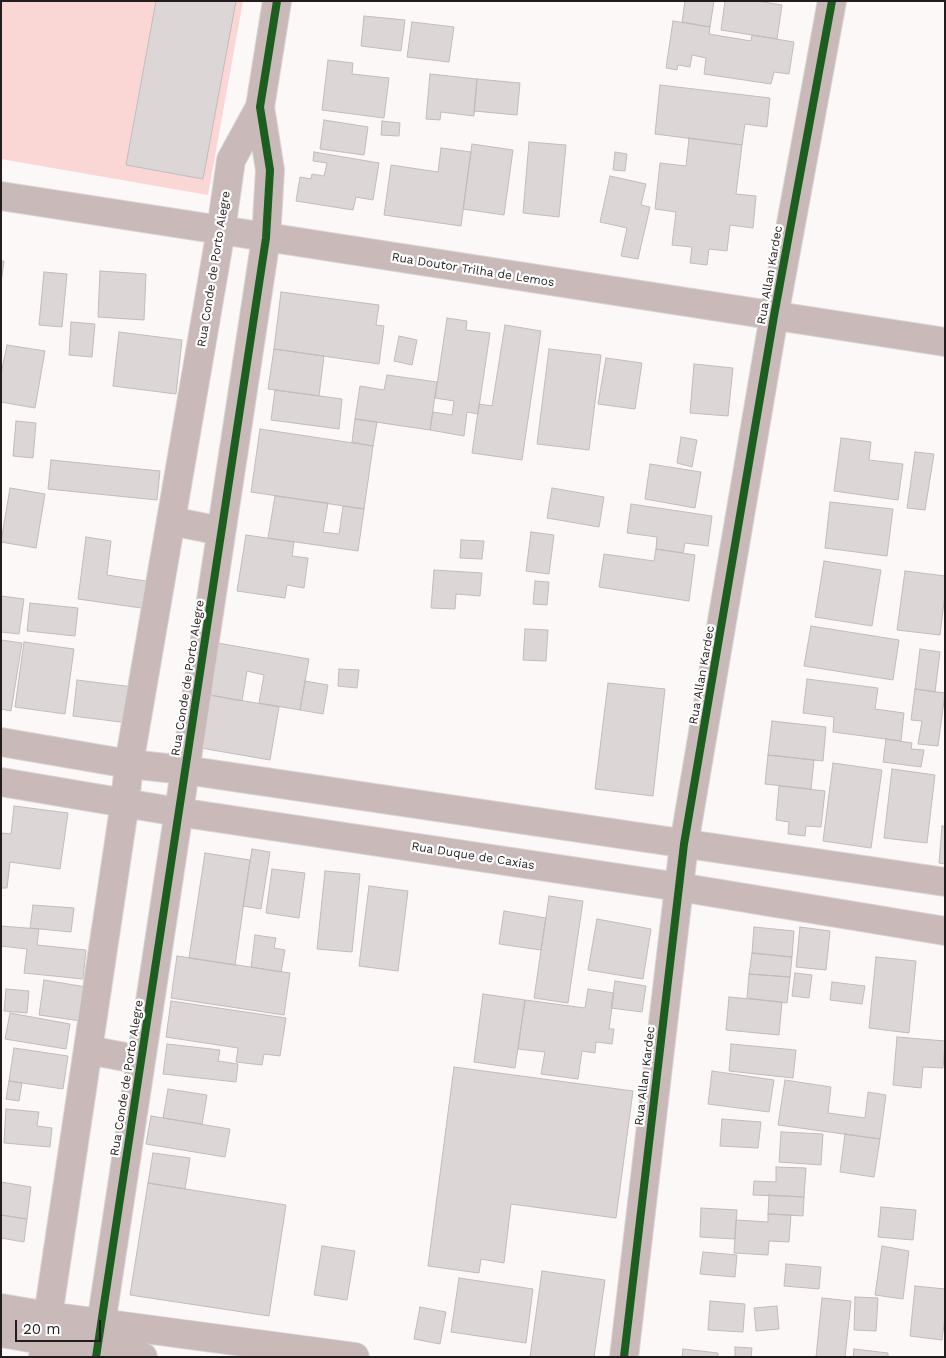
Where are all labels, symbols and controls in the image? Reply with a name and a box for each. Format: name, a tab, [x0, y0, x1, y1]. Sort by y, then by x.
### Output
street label: Rua Conde de Porto Alegre	[195, 190, 233, 348]
street label: Rua Allan Kardec	[754, 224, 786, 326]
street label: Rua Doutor Trilha de Lemos	[391, 250, 555, 290]
street label: Rua Conde de Porto Alegre	[169, 599, 207, 757]
street label: Rua Allan Kardec	[686, 624, 718, 726]
street label: Rua Duque de Caxias	[410, 839, 536, 873]
street label: Rua Conde de Porto Alegre	[108, 999, 146, 1157]
street label: Rua Allan Kardec	[632, 1025, 658, 1127]
scale bar	[18, 1310, 104, 1342]
text: 20 m	[23, 1320, 61, 1338]

